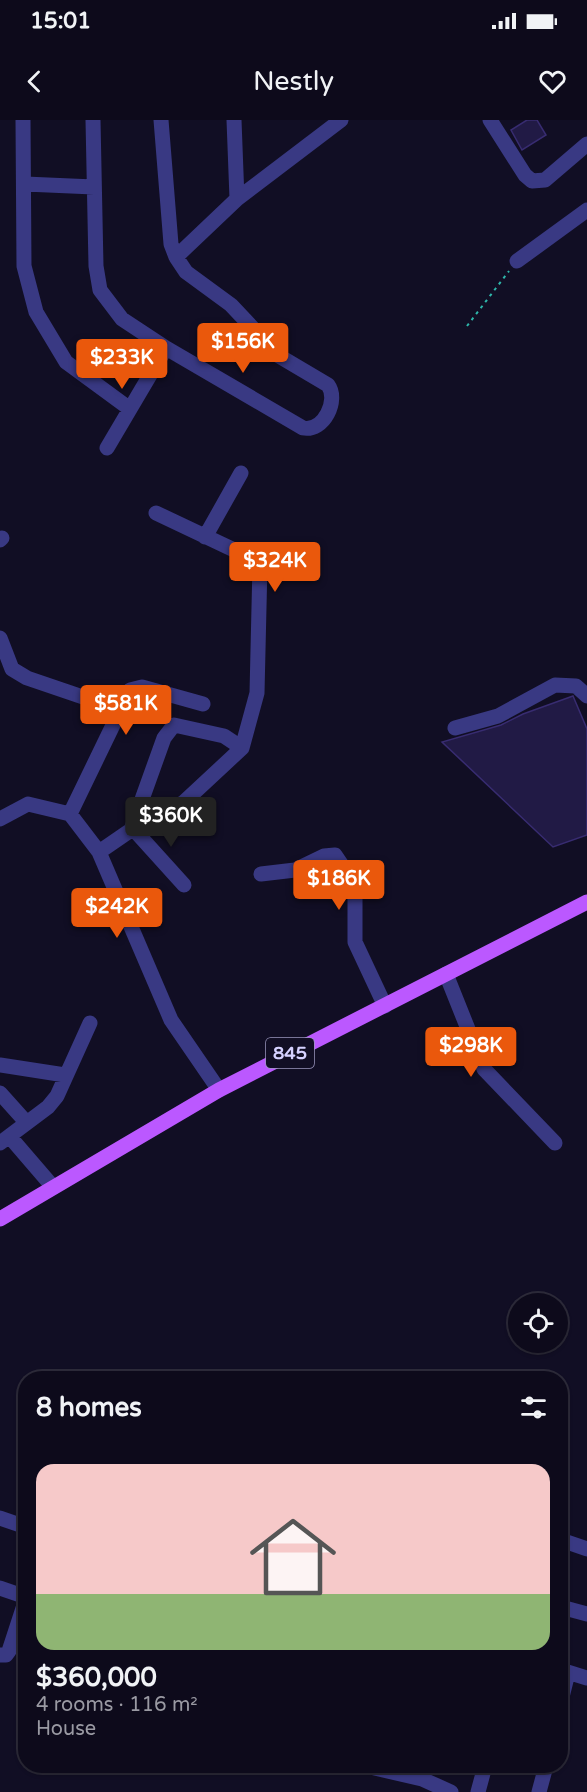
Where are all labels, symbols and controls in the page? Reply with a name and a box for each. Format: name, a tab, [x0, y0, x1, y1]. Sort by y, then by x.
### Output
text: 15:01	[30, 8, 91, 34]
icon: back	[18, 65, 51, 98]
text: Nestly	[253, 65, 334, 98]
icon: heart	[536, 65, 569, 98]
pin: $156K	[201, 323, 285, 374]
text: $156K	[211, 330, 275, 354]
pin: $233K	[80, 339, 164, 390]
text: $233K	[90, 346, 154, 370]
pin: $324K	[233, 542, 317, 593]
text: $324K	[243, 549, 307, 573]
pin: $581K	[84, 685, 168, 736]
text: $581K	[94, 692, 158, 716]
pin: $360K	[129, 797, 213, 848]
text: $360K	[139, 804, 203, 828]
pin: $186K	[297, 860, 381, 911]
text: $186K	[307, 867, 371, 891]
pin: $242K	[75, 888, 159, 939]
text: $242K	[85, 895, 149, 919]
pin: $298K	[429, 1027, 513, 1078]
text: $298K	[439, 1034, 503, 1058]
road number: 845	[266, 1038, 314, 1068]
map controls	[508, 1293, 568, 1353]
button: locate	[508, 1293, 568, 1353]
icon: filters	[517, 1391, 550, 1424]
text: 8 homes	[36, 1392, 142, 1423]
icon: home	[239, 1503, 347, 1611]
text: $360,000	[36, 1662, 157, 1693]
text: 4 rooms · 116 m²	[36, 1693, 198, 1717]
text: House	[36, 1717, 96, 1741]

